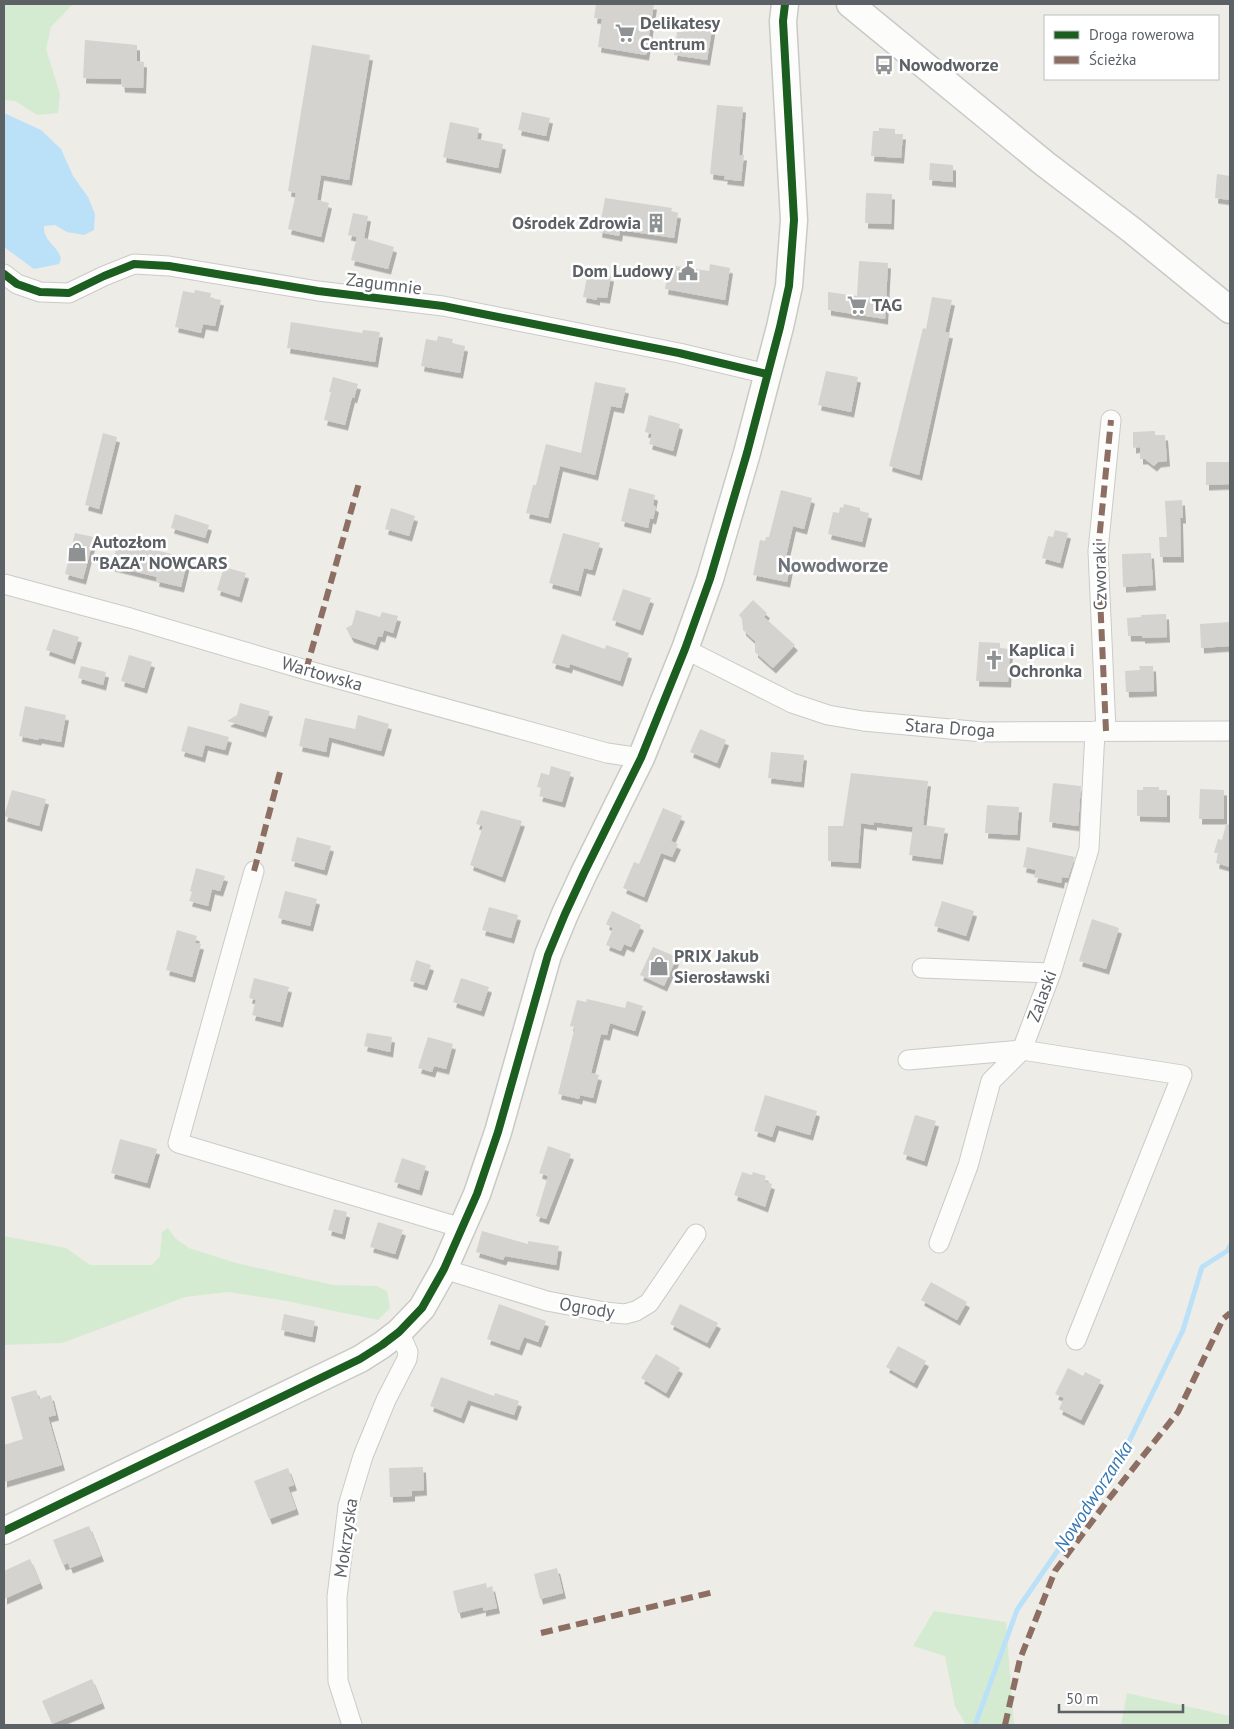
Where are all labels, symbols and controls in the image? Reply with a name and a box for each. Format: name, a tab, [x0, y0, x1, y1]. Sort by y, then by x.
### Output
place label: Delikatesy Centrum	[640, 11, 721, 55]
legend	[1044, 15, 1219, 80]
supermarket icon: Delikatesy Centrum	[614, 22, 636, 44]
text: Droga rowerowa	[1089, 25, 1194, 44]
text: Ścieżka	[1089, 50, 1137, 69]
place label: Nowodworze	[899, 53, 999, 76]
bus stop icon: Nowodworze	[873, 54, 895, 76]
place label: Ośrodek Zdrowia	[512, 211, 641, 234]
building icon: Ośrodek Zdrowia	[645, 212, 667, 234]
place label: Dom Ludowy	[572, 259, 673, 282]
public building icon: Dom Ludowy	[677, 260, 699, 282]
street label: Zagumnie	[345, 267, 423, 300]
place label: TAG	[872, 293, 902, 316]
supermarket icon: TAG	[846, 294, 868, 316]
place label: Autozłom "BAZA" NOWCARS	[92, 530, 228, 574]
shop icon: Autozłom "BAZA" NOWCARS	[66, 541, 88, 563]
street label: Czworaki	[1087, 541, 1112, 611]
district label: Nowodworze	[778, 552, 888, 578]
place label: Kaplica i Ochronka	[1009, 638, 1082, 682]
church icon: Kaplica i Ochronka	[983, 649, 1005, 671]
street label: Wartowska	[279, 651, 365, 696]
street label: Stara Droga	[904, 713, 996, 742]
place label: PRIX Jakub Sierosławski	[674, 944, 770, 988]
shop icon: PRIX Jakub Sierosławski	[648, 955, 670, 977]
street label: Zalaski	[1022, 967, 1061, 1025]
street label: Ogrody	[558, 1292, 617, 1323]
water label: Nowodworzanka	[1048, 1436, 1138, 1556]
street label: Mokrzyska	[329, 1497, 362, 1579]
scale bar	[1059, 1682, 1183, 1714]
text: 50 m	[1066, 1689, 1099, 1708]

